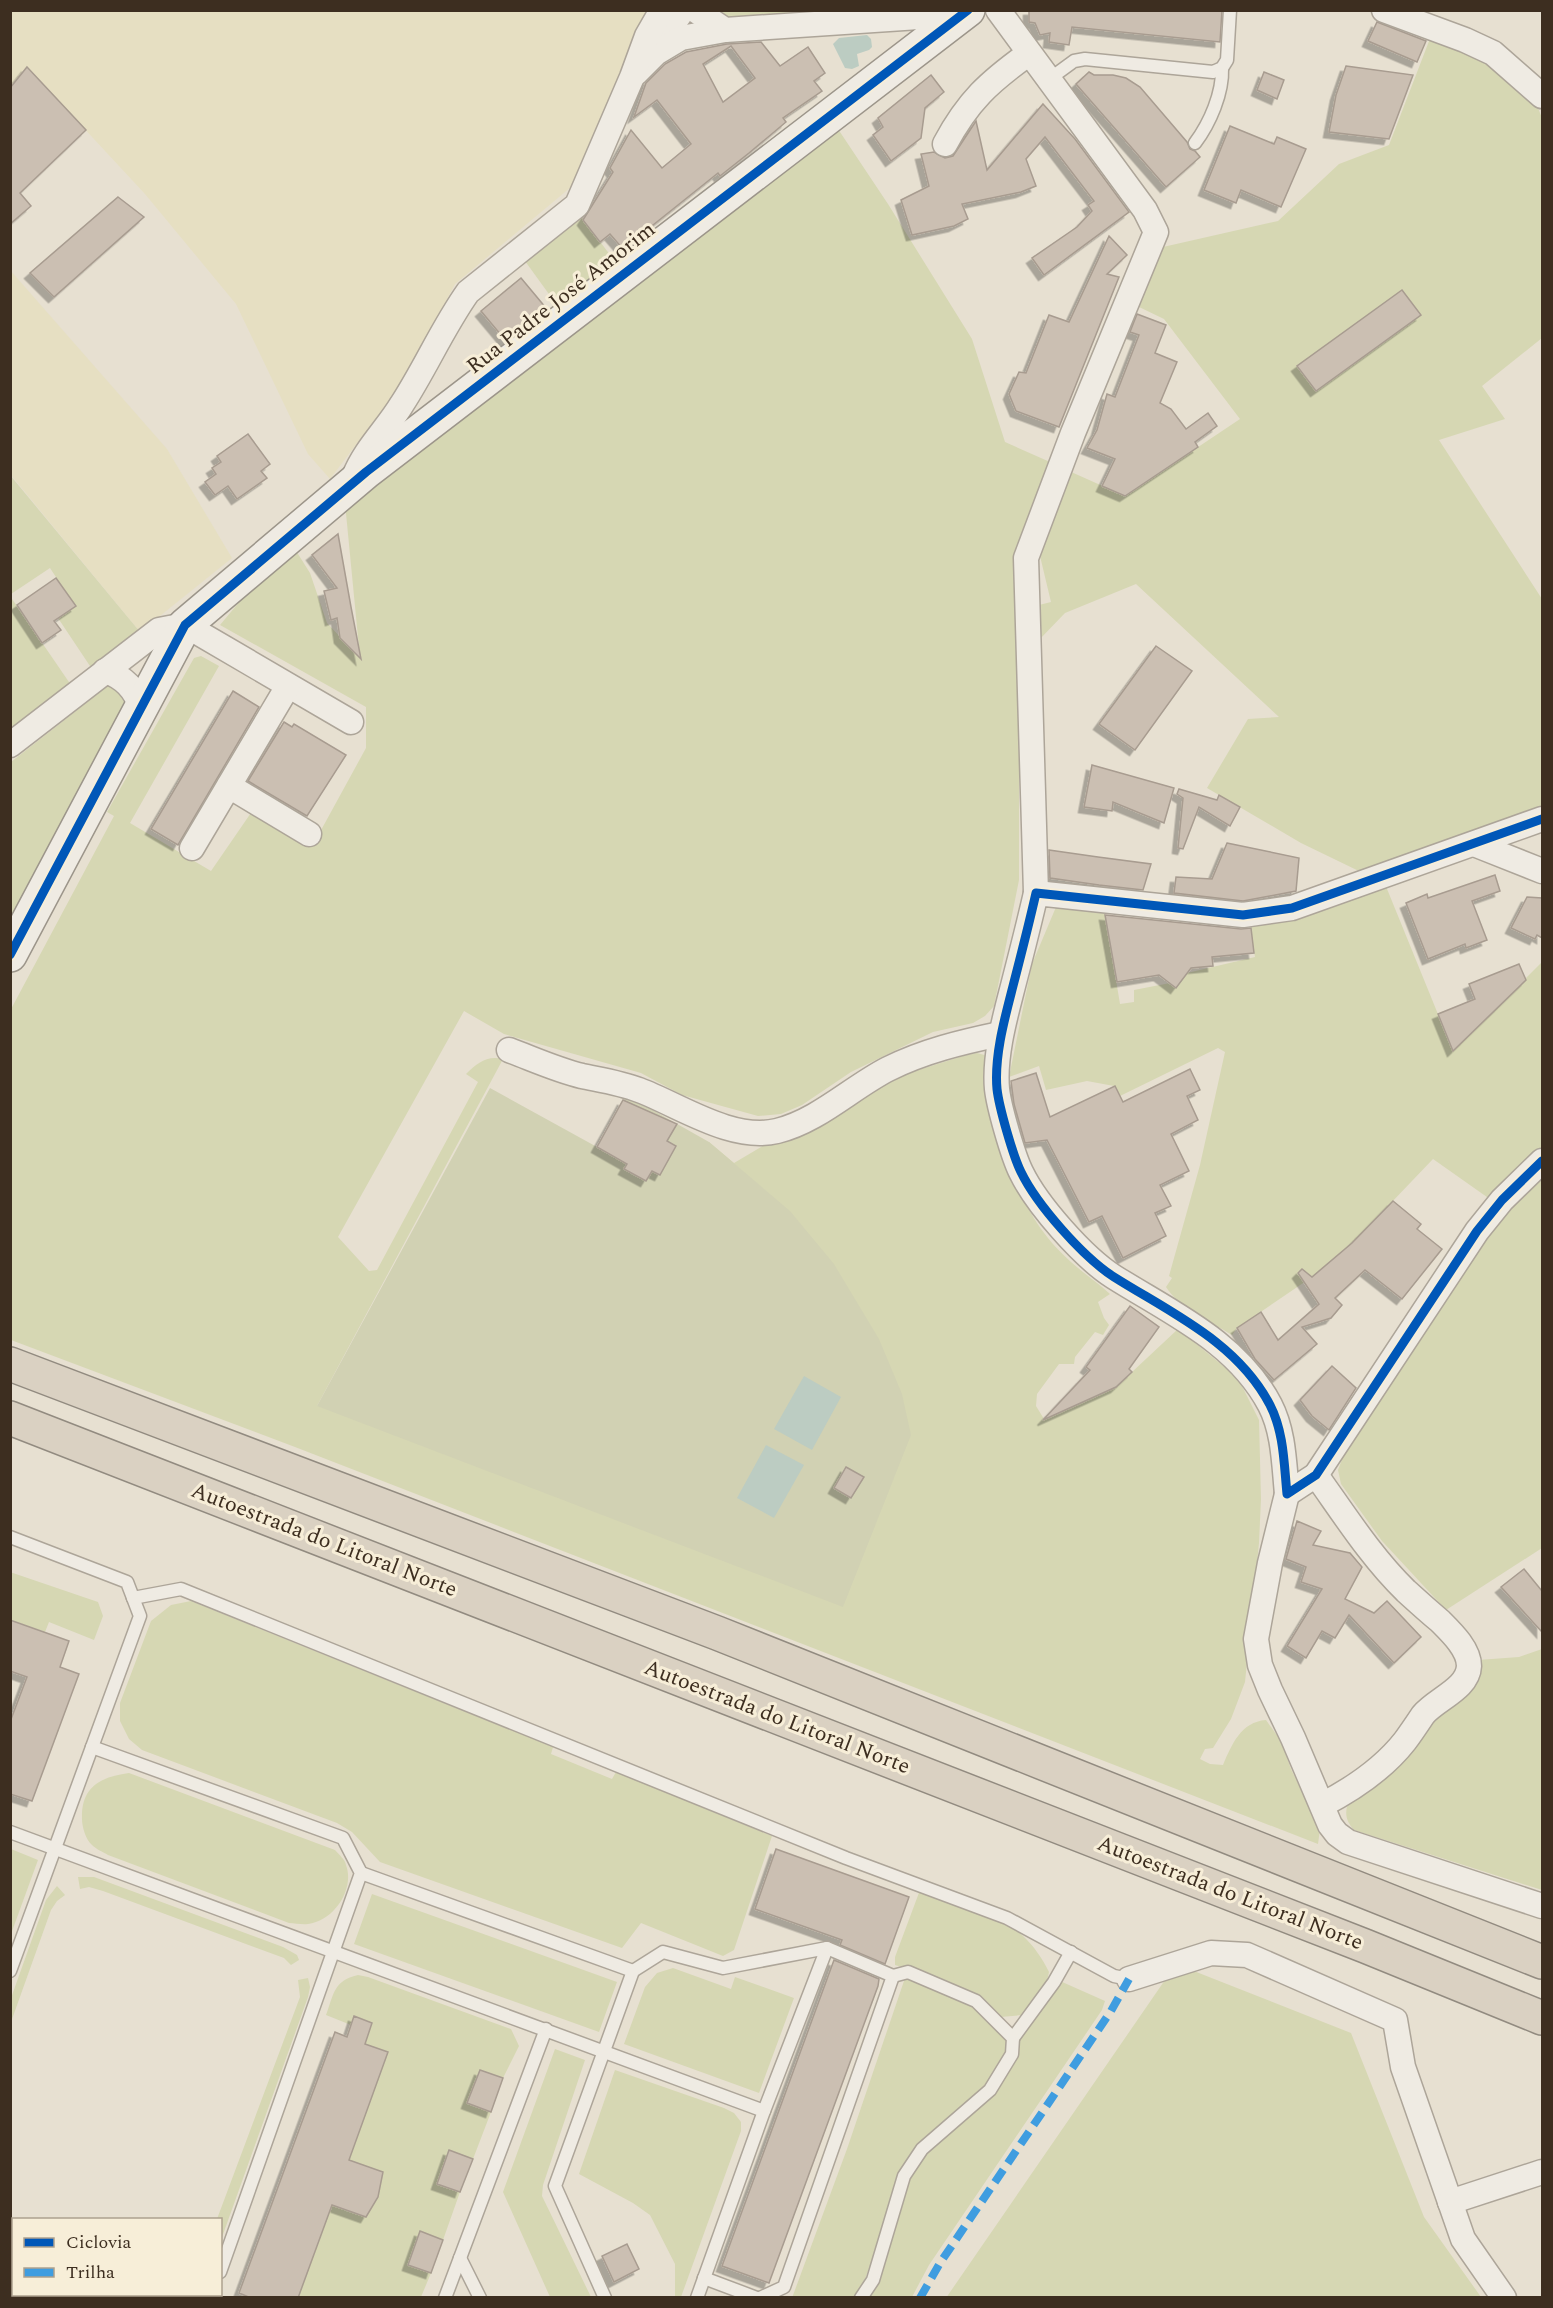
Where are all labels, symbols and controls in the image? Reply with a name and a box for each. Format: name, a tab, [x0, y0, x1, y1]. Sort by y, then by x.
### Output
street label: Rua Padre José Amorim	[459, 213, 663, 382]
street label: Autoestrada do Litoral Norte	[186, 1474, 462, 1606]
street label: Autoestrada do Litoral Norte	[639, 1651, 915, 1783]
street label: Autoestrada do Litoral Norte	[1092, 1827, 1368, 1959]
legend	[12, 2218, 222, 2296]
text: Ciclovia	[66, 2229, 132, 2256]
text: Trilha	[66, 2259, 115, 2286]

